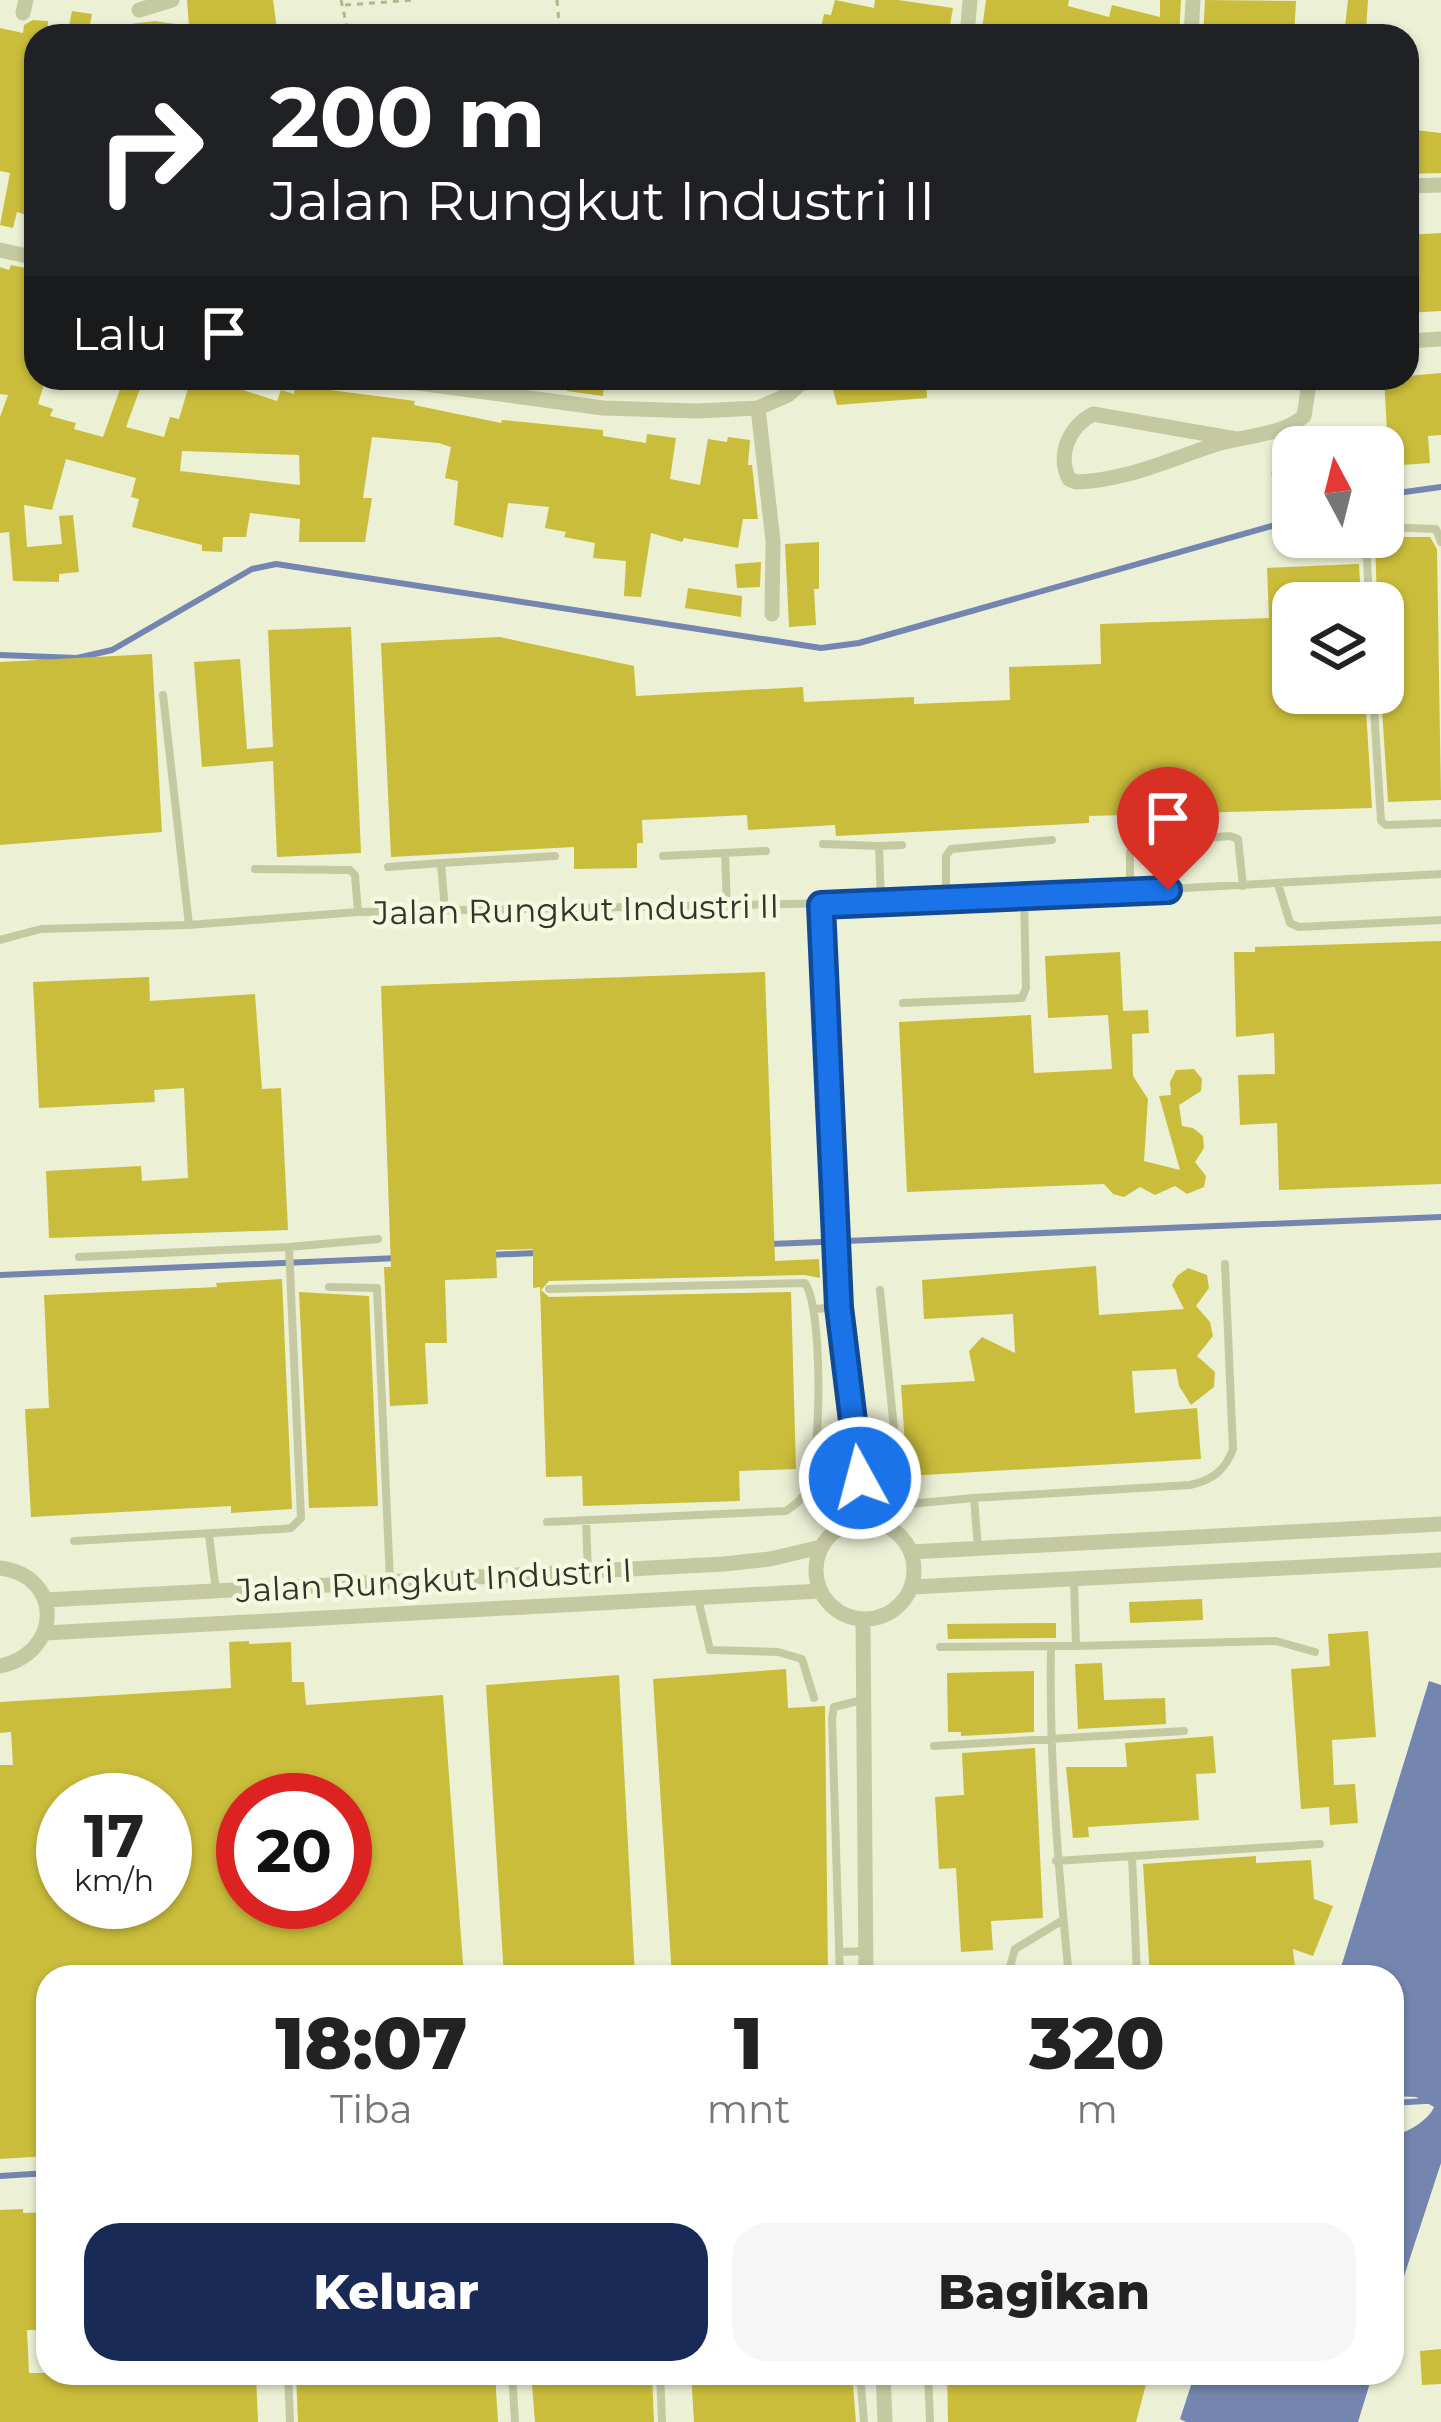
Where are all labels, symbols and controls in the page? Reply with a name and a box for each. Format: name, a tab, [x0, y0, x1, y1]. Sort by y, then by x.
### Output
text: 200 m	[270, 66, 546, 168]
icon: right	[72, 72, 228, 228]
text: Jalan Rungkut Industri II	[270, 168, 935, 234]
icon: arrive	[191, 300, 257, 366]
text: Lalu	[72, 306, 167, 361]
north arrow	[1272, 426, 1404, 558]
map controls	[1272, 426, 1404, 714]
button: layers	[1272, 582, 1404, 714]
pin	[1117, 767, 1219, 890]
icon: arrive	[1135, 785, 1201, 851]
street label: Jalan Rungkut Industri II	[371, 885, 780, 933]
position arrow	[797, 1415, 923, 1541]
street label: Jalan Rungkut Industri I	[234, 1550, 633, 1610]
speed limit sign: 20	[216, 1773, 372, 1929]
text: 17	[84, 1799, 144, 1872]
text: km/h	[74, 1862, 154, 1899]
text: 18:07	[275, 1999, 468, 2087]
text: 1	[734, 1999, 763, 2087]
text: 320	[1029, 1999, 1165, 2087]
text: Tiba	[330, 2085, 412, 2133]
text: mnt	[707, 2085, 790, 2133]
text: m	[1076, 2085, 1118, 2133]
button: Keluar	[84, 2223, 708, 2361]
button: Bagikan	[732, 2223, 1356, 2361]

